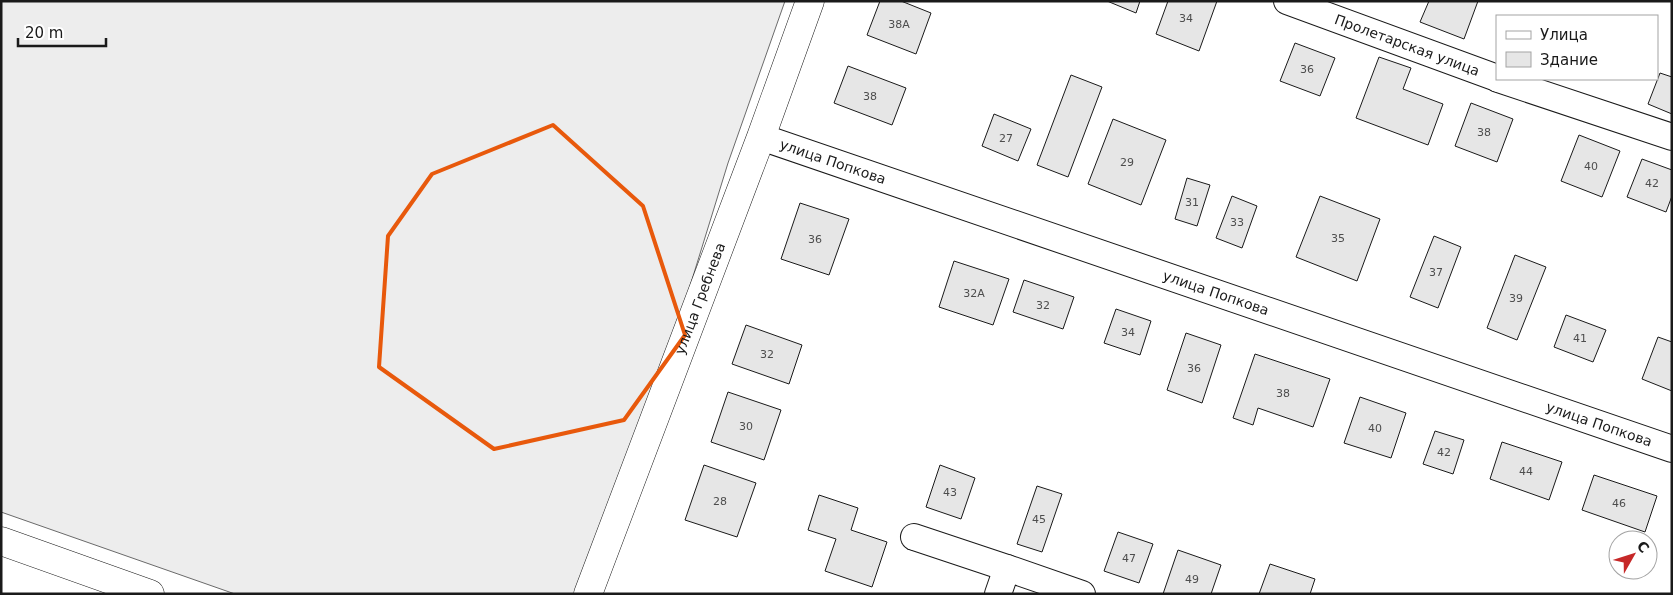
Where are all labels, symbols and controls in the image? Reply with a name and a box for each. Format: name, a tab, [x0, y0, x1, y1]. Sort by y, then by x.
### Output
street label: Пролетарская улица	[1332, 11, 1482, 79]
house number: 34	[1179, 12, 1193, 25]
scale bar	[18, 15, 105, 47]
legend	[1496, 15, 1658, 80]
house number: 38А	[888, 18, 910, 31]
text: 20 m	[25, 24, 63, 42]
text: Улица	[1540, 26, 1588, 44]
text: Здание	[1540, 51, 1598, 69]
house number: 36	[1300, 63, 1314, 76]
house number: 38	[863, 90, 877, 103]
house number: 38	[1477, 126, 1491, 139]
house number: 27	[999, 132, 1013, 145]
street label: улица Попкова	[778, 136, 888, 187]
house number: 29	[1120, 156, 1134, 169]
house number: 40	[1584, 160, 1598, 173]
house number: 42	[1645, 177, 1659, 190]
house number: 31	[1185, 196, 1199, 209]
house number: 33	[1230, 216, 1244, 229]
house number: 35	[1331, 232, 1345, 245]
house number: 36	[808, 233, 822, 246]
street label: улица Гребнева	[671, 240, 728, 357]
house number: 37	[1429, 266, 1443, 279]
street label: улица Попкова	[1161, 267, 1271, 318]
house number: 32А	[963, 287, 985, 300]
house number: 39	[1509, 292, 1523, 305]
house number: 32	[1036, 299, 1050, 312]
house number: 34	[1121, 326, 1135, 339]
house number: 41	[1573, 332, 1587, 345]
house number: 32	[760, 348, 774, 361]
house number: 36	[1187, 362, 1201, 375]
house number: 38	[1276, 387, 1290, 400]
street label: улица Попкова	[1544, 399, 1654, 450]
house number: 30	[739, 420, 753, 433]
house number: 40	[1368, 422, 1382, 435]
house number: 42	[1437, 446, 1451, 459]
house number: 44	[1519, 465, 1533, 478]
house number: 43	[943, 486, 957, 499]
house number: 28	[713, 495, 727, 508]
house number: 46	[1612, 497, 1626, 510]
house number: 45	[1032, 513, 1046, 526]
north arrow	[1608, 530, 1658, 580]
text: С	[1634, 538, 1653, 556]
house number: 47	[1122, 552, 1136, 565]
house number: 49	[1185, 573, 1199, 586]

